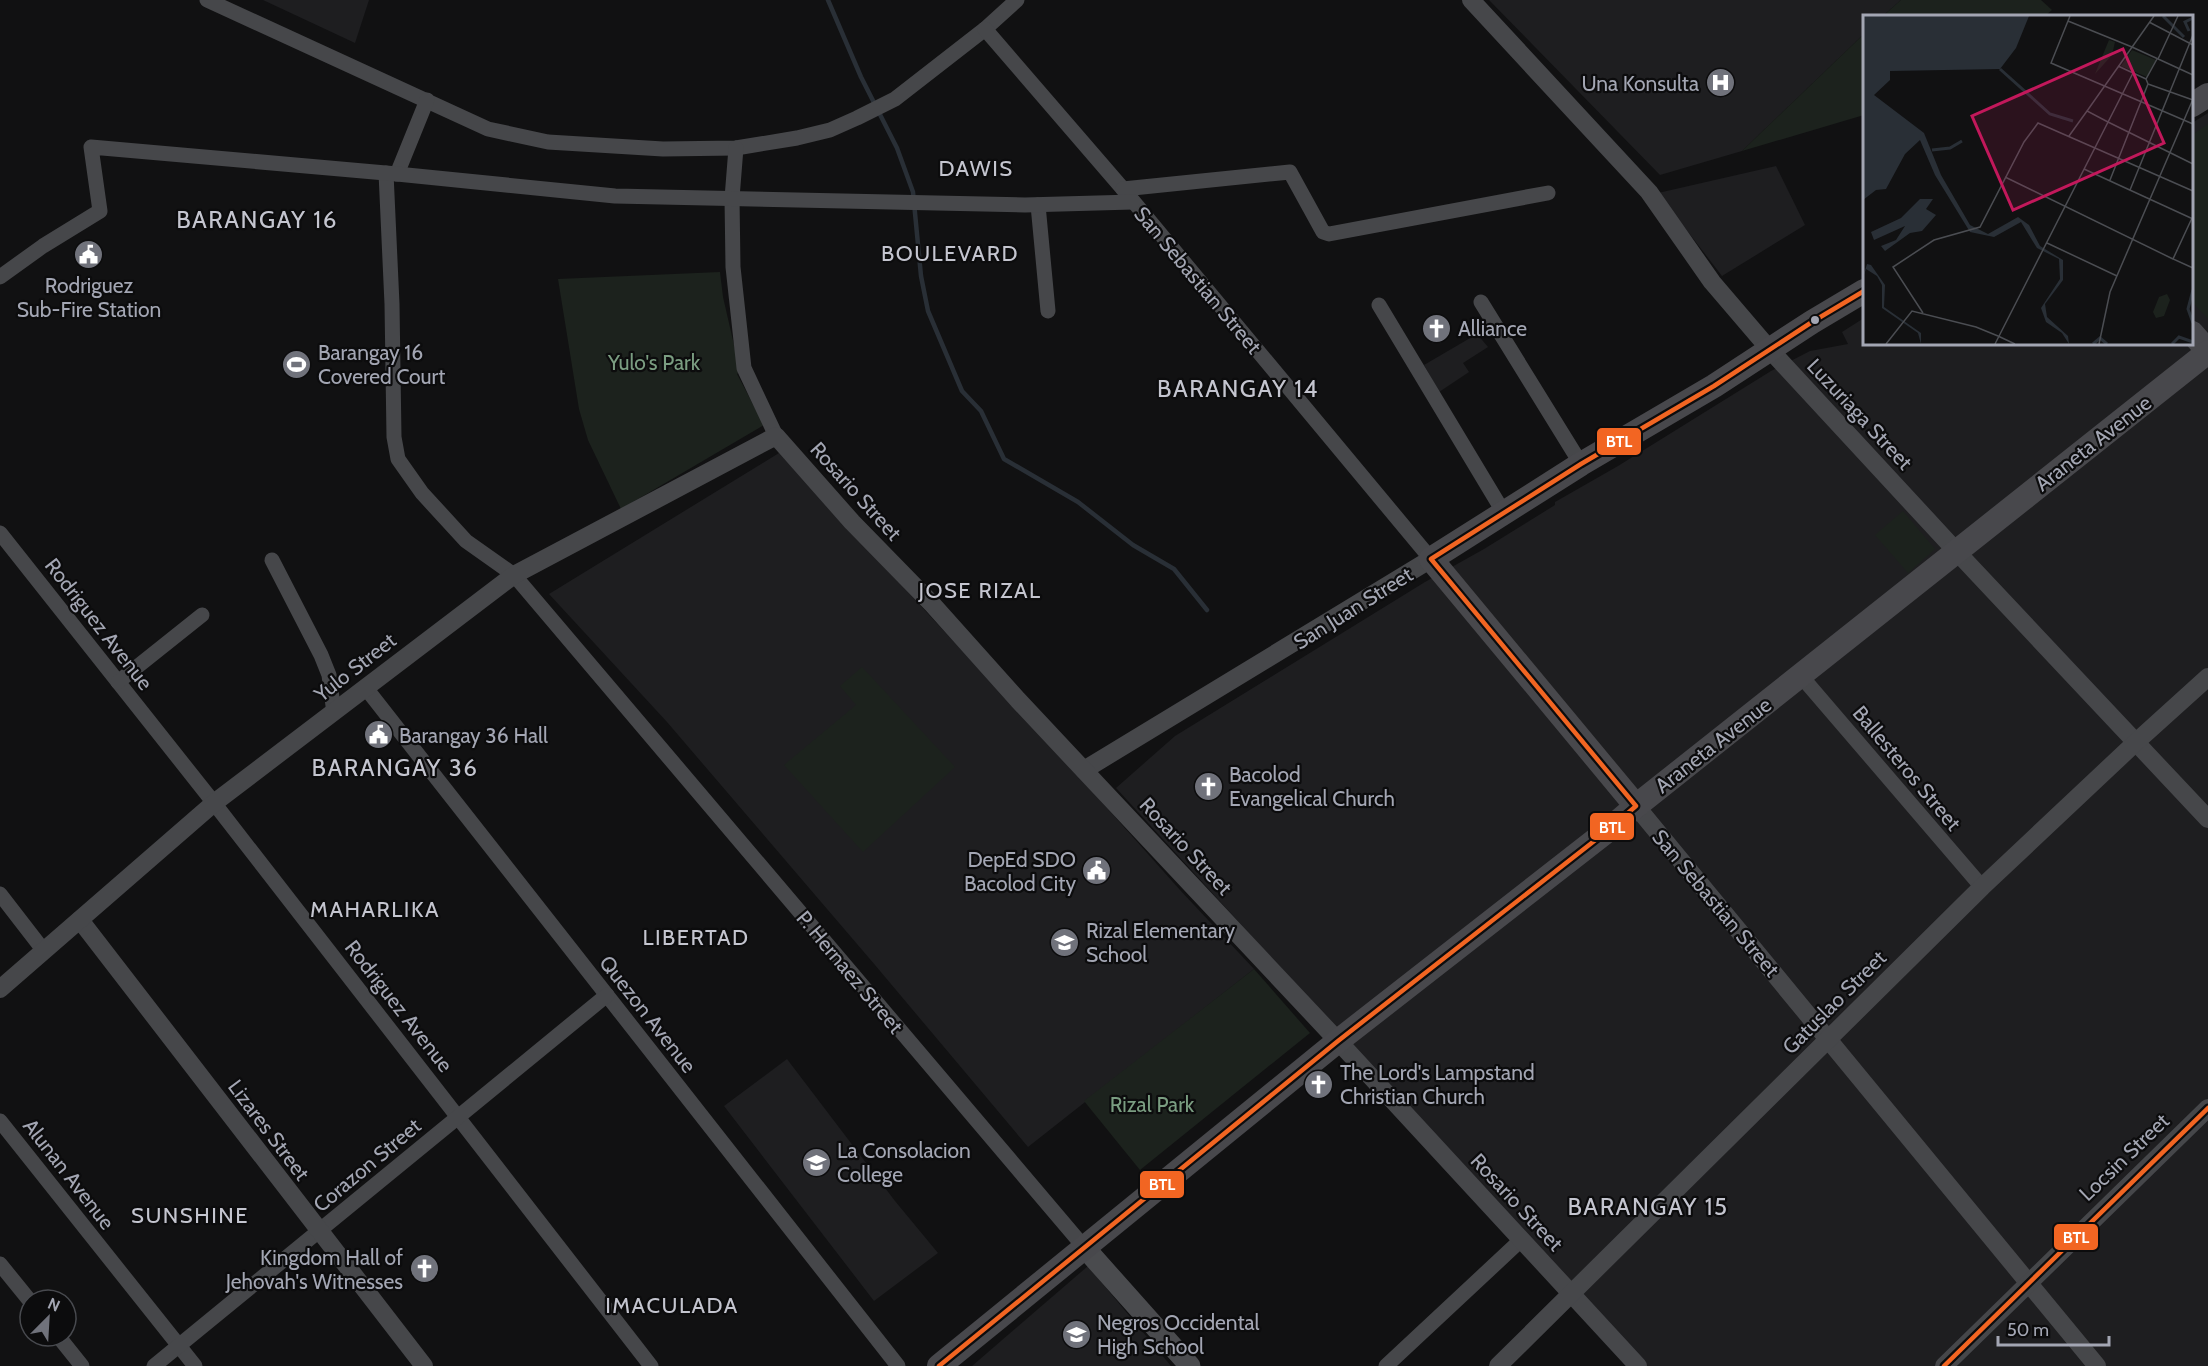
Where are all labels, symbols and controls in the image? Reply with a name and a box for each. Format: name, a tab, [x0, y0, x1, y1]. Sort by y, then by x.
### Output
inset map	[1863, 15, 2193, 345]
hospital icon: Una Konsulta	[1704, 67, 1736, 99]
place label: Una Konsulta	[1581, 71, 1699, 96]
district label: DAWIS	[938, 155, 1014, 182]
street label: San Sebastian Street	[1129, 201, 1267, 359]
district label: BARANGAY 16	[176, 205, 338, 234]
public building icon: Rodriguez Sub-Fire Station	[73, 238, 105, 270]
district label: BOULEVARD	[881, 240, 1019, 267]
place label: Rodriguez Sub-Fire Station	[17, 273, 161, 322]
church icon: Alliance	[1421, 312, 1453, 344]
unlabelled marker	[1809, 314, 1821, 326]
place label: Alliance	[1458, 316, 1527, 341]
place label: Barangay 16 Covered Court	[318, 340, 445, 389]
sports icon: Barangay 16 Covered Court	[281, 348, 313, 380]
park label: Yulo's Park	[607, 350, 701, 375]
street label: Luzuriaga Street	[1802, 353, 1918, 475]
district label: BARANGAY 14	[1157, 374, 1319, 403]
street label: Araneta Avenue	[2030, 390, 2156, 496]
line badge: BTL	[1596, 427, 1642, 456]
text: BTL	[1606, 432, 1632, 451]
street label: Rosario Street	[805, 437, 907, 545]
street label: Rodriguez Avenue	[40, 553, 158, 695]
street label: San Juan Street	[1289, 562, 1417, 654]
district label: JOSE RIZAL	[917, 577, 1042, 604]
street label: Yulo Street	[308, 627, 401, 707]
street label: Araneta Avenue	[1650, 692, 1776, 798]
street label: Ballesteros Street	[1848, 701, 1966, 835]
public building icon: Barangay 36 Hall	[362, 719, 394, 751]
place label: Barangay 36 Hall	[399, 723, 548, 748]
district label: BARANGAY 36	[312, 753, 478, 782]
place label: Bacolod Evangelical Church	[1229, 762, 1395, 811]
church icon: Bacolod Evangelical Church	[1192, 770, 1224, 802]
street label: Rosario Street	[1135, 792, 1237, 900]
line badge: BTL	[1589, 812, 1635, 841]
text: BTL	[1599, 818, 1625, 837]
street label: San Sebastian Street	[1647, 824, 1785, 982]
place label: DepEd SDO Bacolod City	[964, 847, 1076, 896]
public building icon: DepEd SDO Bacolod City	[1081, 855, 1113, 887]
district label: MAHARLIKA	[310, 896, 440, 923]
street label: P. Hernaez Street	[791, 906, 909, 1038]
place label: Rizal Elementary School	[1086, 918, 1235, 967]
district label: LIBERTAD	[642, 924, 750, 951]
school or university icon: Rizal Elementary School	[1049, 926, 1081, 958]
street label: Rodriguez Avenue	[340, 935, 458, 1077]
street label: Gatuslao Street	[1777, 945, 1891, 1059]
street label: Quezon Avenue	[594, 950, 702, 1078]
place label: The Lord's Lampstand Christian Church	[1340, 1060, 1535, 1109]
church icon: The Lord's Lampstand Christian Church	[1303, 1068, 1335, 1100]
street label: Lizares Street	[223, 1075, 315, 1185]
park label: Rizal Park	[1110, 1092, 1195, 1117]
street label: Locsin Street	[2074, 1108, 2174, 1206]
street label: Corazon Street	[308, 1113, 426, 1217]
street label: Alunan Avenue	[18, 1114, 120, 1235]
place label: La Consolacion College	[837, 1138, 971, 1187]
school or university icon: La Consolacion College	[800, 1146, 832, 1178]
street label: Rosario Street	[1466, 1148, 1568, 1256]
line badge: BTL	[1139, 1170, 1185, 1199]
text: BTL	[1149, 1175, 1175, 1194]
district label: BARANGAY 15	[1568, 1192, 1728, 1221]
district label: SUNSHINE	[131, 1202, 249, 1229]
line badge: BTL	[2053, 1223, 2099, 1251]
text: BTL	[2063, 1228, 2089, 1247]
place label: Kingdom Hall of Jehovah's Witnesses	[225, 1245, 403, 1294]
church icon: Kingdom Hall of Jehovah's Witnesses	[408, 1253, 440, 1285]
north arrow	[18, 1288, 78, 1348]
district label: IMACULADA	[605, 1292, 739, 1319]
text: N	[45, 1294, 63, 1316]
scale bar	[1998, 1309, 2109, 1347]
place label: Negros Occidental High School	[1097, 1310, 1260, 1359]
school or university icon: Negros Occidental High School	[1060, 1318, 1092, 1350]
text: 50 m	[2007, 1319, 2049, 1341]

